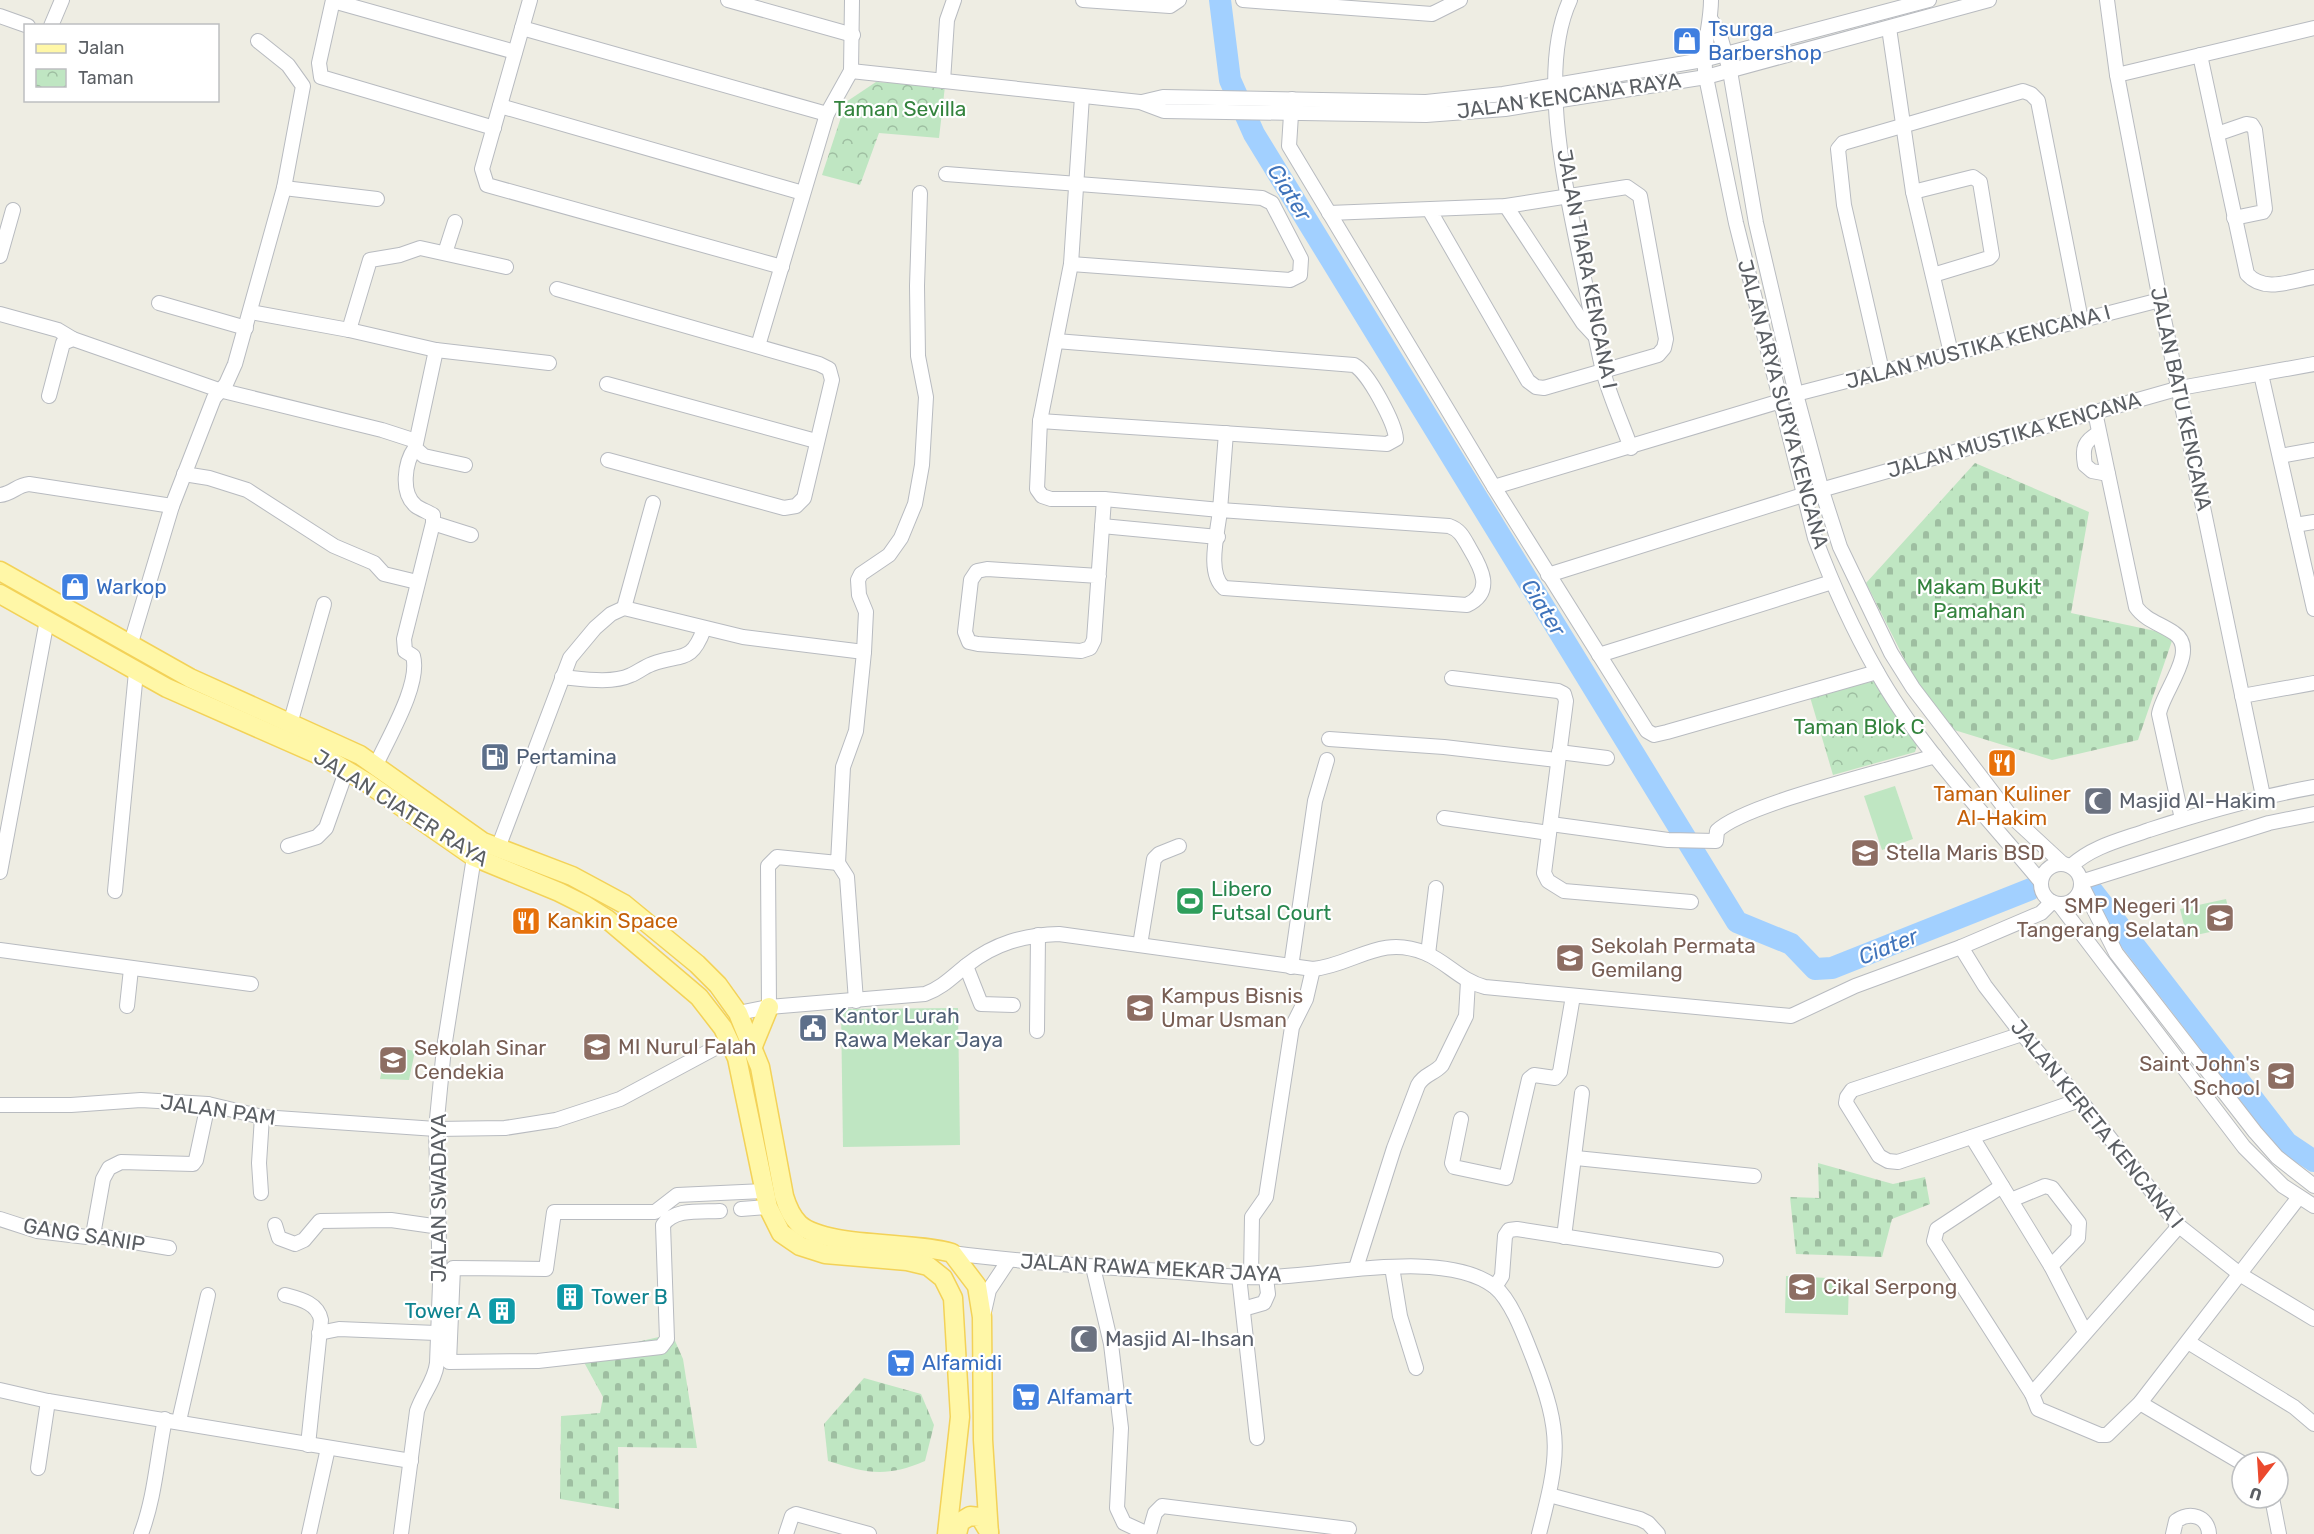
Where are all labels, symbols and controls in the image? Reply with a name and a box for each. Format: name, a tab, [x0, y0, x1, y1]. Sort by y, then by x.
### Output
place label: Tsurga Barbershop	[1708, 16, 1822, 65]
legend	[24, 24, 219, 102]
shop icon: Tsurga Barbershop	[1671, 25, 1703, 57]
text: Jalan	[78, 37, 125, 59]
text: Taman	[78, 67, 134, 89]
street label: JALAN KENCANA RAYA	[1455, 67, 1683, 124]
park label: Taman Sevilla	[834, 96, 966, 121]
street label: JALAN TIARA KENCANA I	[1552, 147, 1623, 391]
water label: Ciater	[1262, 159, 1318, 227]
street label: JALAN ARYA SURYA KENCANA	[1733, 256, 1834, 551]
street label: JALAN BATU KENCANA	[2146, 285, 2217, 513]
street label: JALAN MUSTIKA KENCANA I	[1843, 299, 2113, 394]
street label: JALAN MUSTIKA KENCANA	[1884, 386, 2144, 483]
shop icon: Warkop	[59, 571, 91, 603]
place label: Warkop	[96, 574, 167, 599]
water label: Ciater	[1516, 574, 1572, 642]
park label: Makam Bukit Pamahan	[1916, 574, 2042, 623]
park label: Taman Blok C	[1794, 714, 1924, 739]
fuel station icon: Pertamina	[479, 741, 511, 773]
street label: JALAN CIATER RAYA	[309, 744, 493, 871]
place label: Pertamina	[516, 744, 617, 769]
restaurant icon: Taman Kuliner Al-Hakim	[1986, 747, 2018, 779]
place label: Taman Kuliner Al-Hakim	[1933, 781, 2071, 830]
mosque icon: Masjid Al-Hakim	[2082, 785, 2114, 817]
place label: Masjid Al-Hakim	[2119, 788, 2276, 813]
school or university icon: Stella Maris BSD	[1849, 837, 1881, 869]
place label: Stella Maris BSD	[1886, 840, 2045, 865]
place label: Libero Futsal Court	[1211, 876, 1331, 925]
sports icon: Libero Futsal Court	[1174, 885, 1206, 917]
place label: SMP Negeri 11 Tangerang Selatan	[2016, 893, 2199, 942]
school or university icon: SMP Negeri 11 Tangerang Selatan	[2204, 902, 2236, 934]
restaurant icon: Kankin Space	[510, 905, 542, 937]
place label: Kankin Space	[547, 908, 678, 933]
water label: Ciater	[1854, 922, 1923, 971]
place label: Sekolah Permata Gemilang	[1591, 933, 1756, 982]
school or university icon: Sekolah Permata Gemilang	[1554, 942, 1586, 974]
place label: Kampus Bisnis Umar Usman	[1161, 983, 1303, 1032]
school or university icon: Kampus Bisnis Umar Usman	[1124, 992, 1156, 1024]
place label: Kantor Lurah Rawa Mekar Jaya	[834, 1003, 1003, 1052]
public building icon: Kantor Lurah Rawa Mekar Jaya	[797, 1012, 829, 1044]
street label: JALAN KERETA KENCANA I	[2006, 1015, 2189, 1233]
school or university icon: MI Nurul Falah	[581, 1031, 613, 1063]
place label: MI Nurul Falah	[618, 1034, 756, 1059]
place label: Sekolah Sinar Cendekia	[414, 1035, 546, 1084]
school or university icon: Sekolah Sinar Cendekia	[377, 1044, 409, 1076]
place label: Saint John's School	[2139, 1051, 2260, 1100]
school or university icon: Saint John's School	[2265, 1060, 2297, 1092]
street label: JALAN PAM	[159, 1089, 277, 1130]
street label: JALAN SWADAYA	[426, 1114, 451, 1282]
street label: GANG SANIP	[21, 1213, 147, 1256]
street label: JALAN RAWA MEKAR JAYA	[1020, 1248, 1282, 1287]
school or university icon: Cikal Serpong	[1786, 1271, 1818, 1303]
place label: Cikal Serpong	[1823, 1274, 1957, 1299]
building icon: Tower B	[554, 1281, 586, 1313]
place label: Tower B	[591, 1284, 668, 1309]
building icon: Tower A	[486, 1295, 518, 1327]
place label: Tower A	[405, 1298, 481, 1323]
mosque icon: Masjid Al-Ihsan	[1068, 1323, 1100, 1355]
place label: Masjid Al-Ihsan	[1105, 1326, 1254, 1351]
supermarket icon: Alfamidi	[885, 1347, 917, 1379]
place label: Alfamidi	[922, 1350, 1002, 1375]
supermarket icon: Alfamart	[1010, 1381, 1042, 1413]
place label: Alfamart	[1047, 1384, 1132, 1409]
north arrow	[2230, 1450, 2290, 1510]
text: U	[2247, 1483, 2264, 1505]

